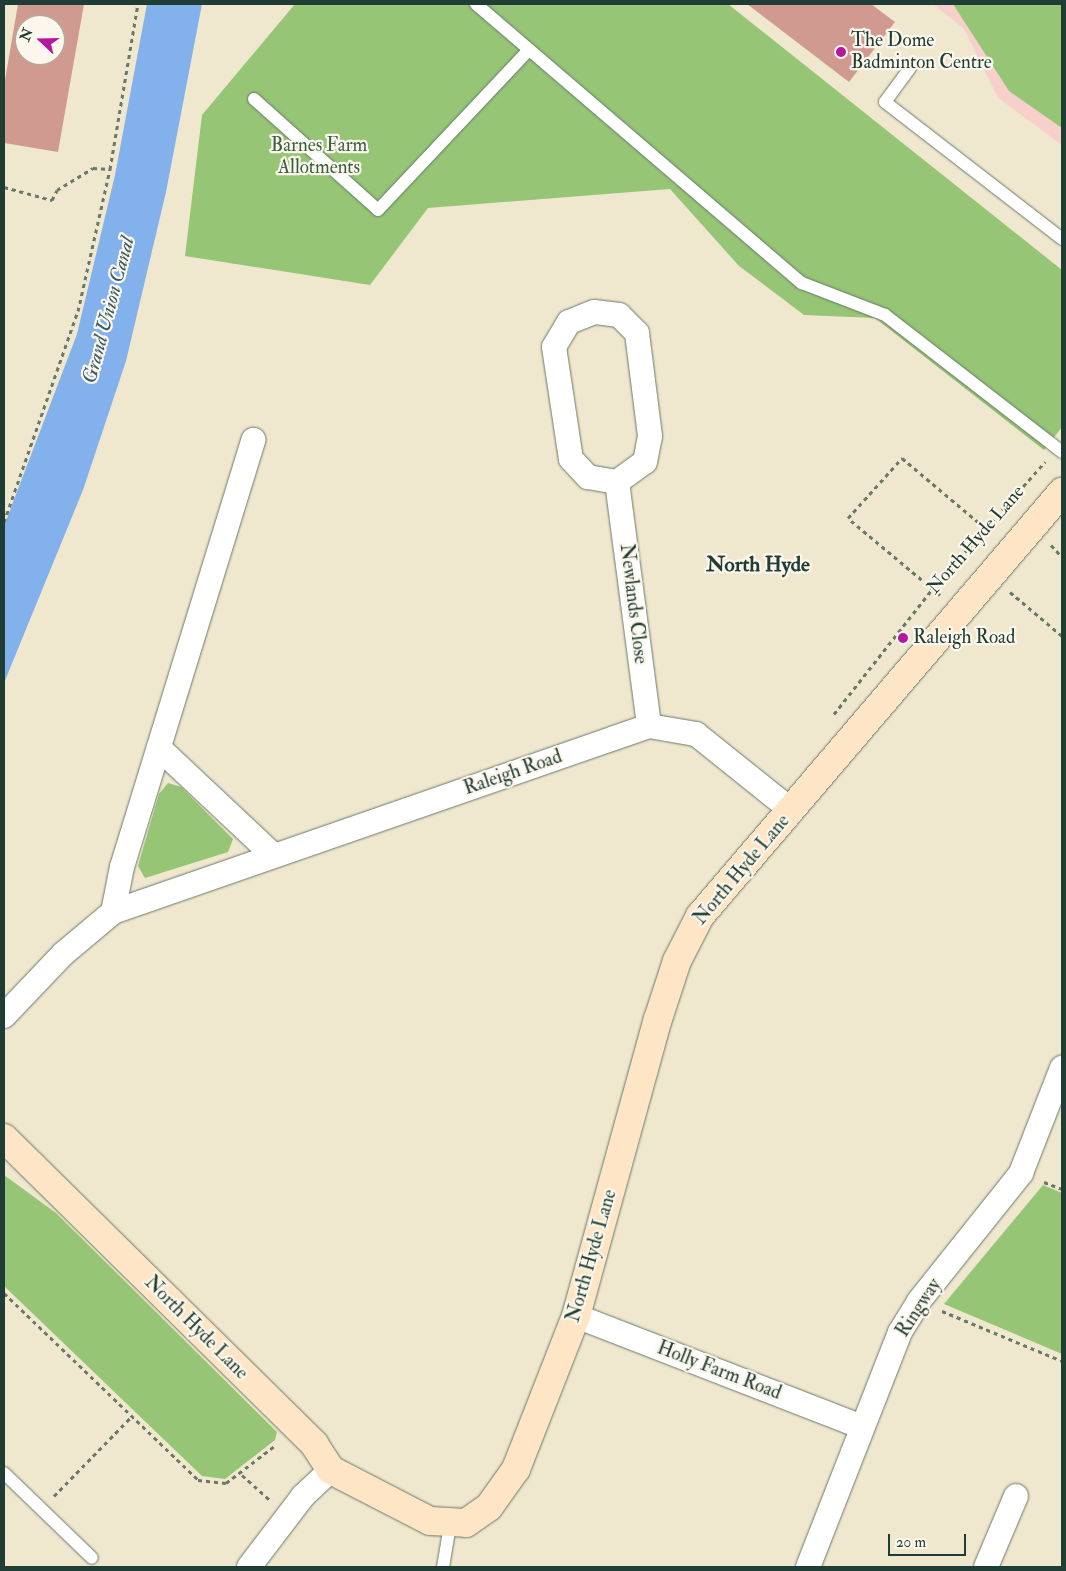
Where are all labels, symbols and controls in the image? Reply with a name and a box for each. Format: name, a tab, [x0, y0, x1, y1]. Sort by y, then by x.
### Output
north arrow	[15, 15, 65, 65]
text: N	[16, 26, 37, 44]
place label: The Dome Badminton Centre	[851, 30, 992, 74]
marker: The Dome Badminton Centre	[835, 46, 847, 58]
park label: Barnes Farm Allotments	[271, 135, 367, 179]
water label: Grand Union Canal	[77, 234, 139, 386]
street label: North Hyde Lane	[922, 481, 1030, 599]
street label: Newlands Close	[614, 543, 652, 665]
district label: North Hyde	[706, 552, 810, 578]
place label: Raleigh Road	[913, 627, 1015, 649]
marker: Raleigh Road	[897, 632, 909, 644]
street label: Raleigh Road	[461, 746, 565, 800]
street label: North Hyde Lane	[689, 810, 795, 930]
street label: North Hyde Lane	[562, 1187, 622, 1325]
street label: North Hyde Lane	[139, 1271, 253, 1385]
street label: Ringway	[892, 1274, 946, 1342]
street label: Holly Farm Road	[654, 1337, 784, 1405]
scale bar	[891, 1524, 968, 1556]
text: 20 m	[896, 1533, 926, 1552]

